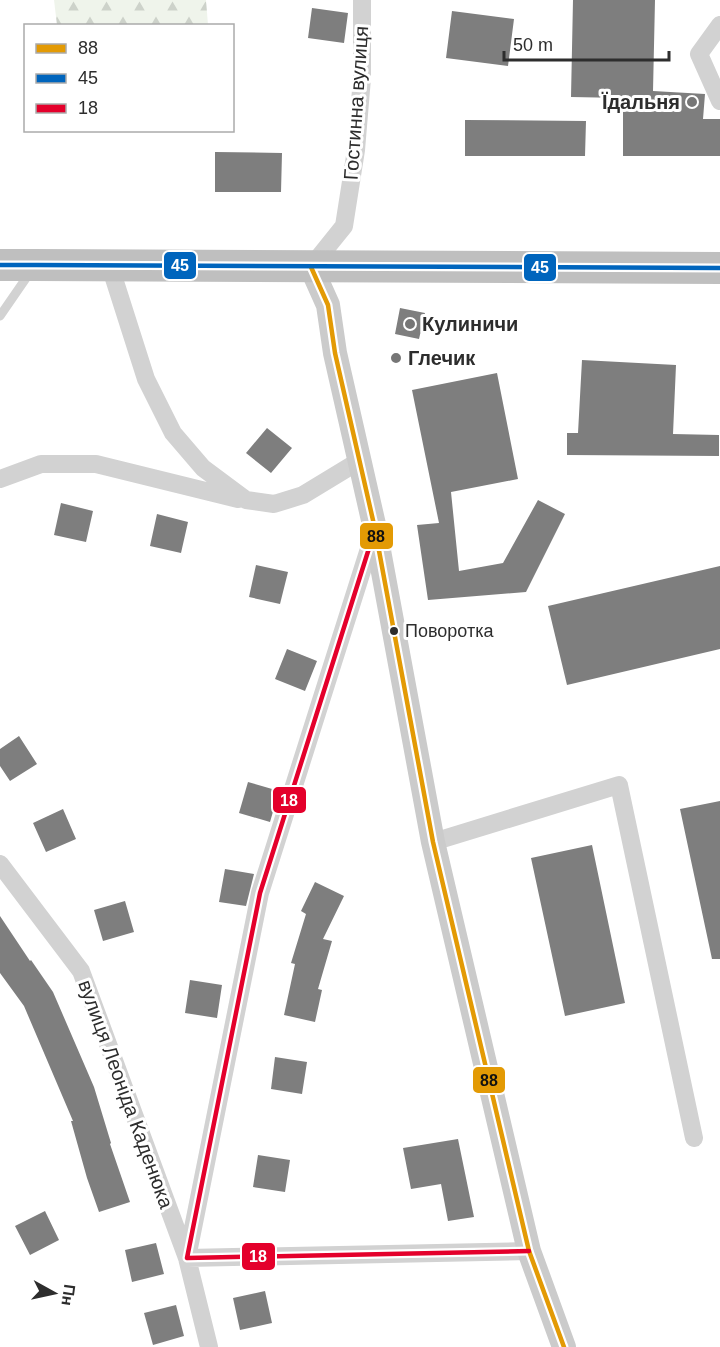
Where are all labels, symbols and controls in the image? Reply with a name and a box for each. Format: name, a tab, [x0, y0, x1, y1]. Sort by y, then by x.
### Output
legend	[24, 24, 234, 132]
scale bar	[504, 24, 669, 62]
street label: Гостинна вулиця	[340, 25, 372, 181]
text: 50 m	[513, 35, 553, 55]
text: 88	[78, 38, 98, 58]
text: 45	[78, 68, 98, 88]
place label: Їдальня	[601, 91, 680, 113]
marker: Їдальня	[685, 95, 699, 109]
text: 18	[78, 98, 98, 118]
line badge: 45	[163, 251, 197, 280]
line badge: 45	[523, 253, 557, 282]
text: 45	[171, 257, 189, 274]
text: 45	[531, 259, 549, 276]
place label: Кулиничи	[422, 313, 518, 335]
marker: Кулиничи	[403, 317, 417, 331]
place label: Глечик	[408, 347, 476, 369]
marker: Глечик	[389, 351, 403, 365]
line badge: 88	[359, 522, 394, 550]
text: 88	[367, 528, 385, 545]
place label: Поворотка	[405, 621, 494, 641]
marker: Поворотка	[388, 625, 400, 637]
line badge: 18	[272, 786, 307, 814]
text: 18	[280, 792, 298, 809]
street label: вулиця Леоніда Каденюка	[74, 977, 178, 1212]
line badge: 88	[472, 1066, 506, 1094]
text: 88	[480, 1072, 498, 1089]
line badge: 18	[241, 1242, 276, 1271]
text: 18	[249, 1248, 267, 1265]
north arrow	[24, 1263, 84, 1323]
text: Пн	[58, 1283, 78, 1307]

